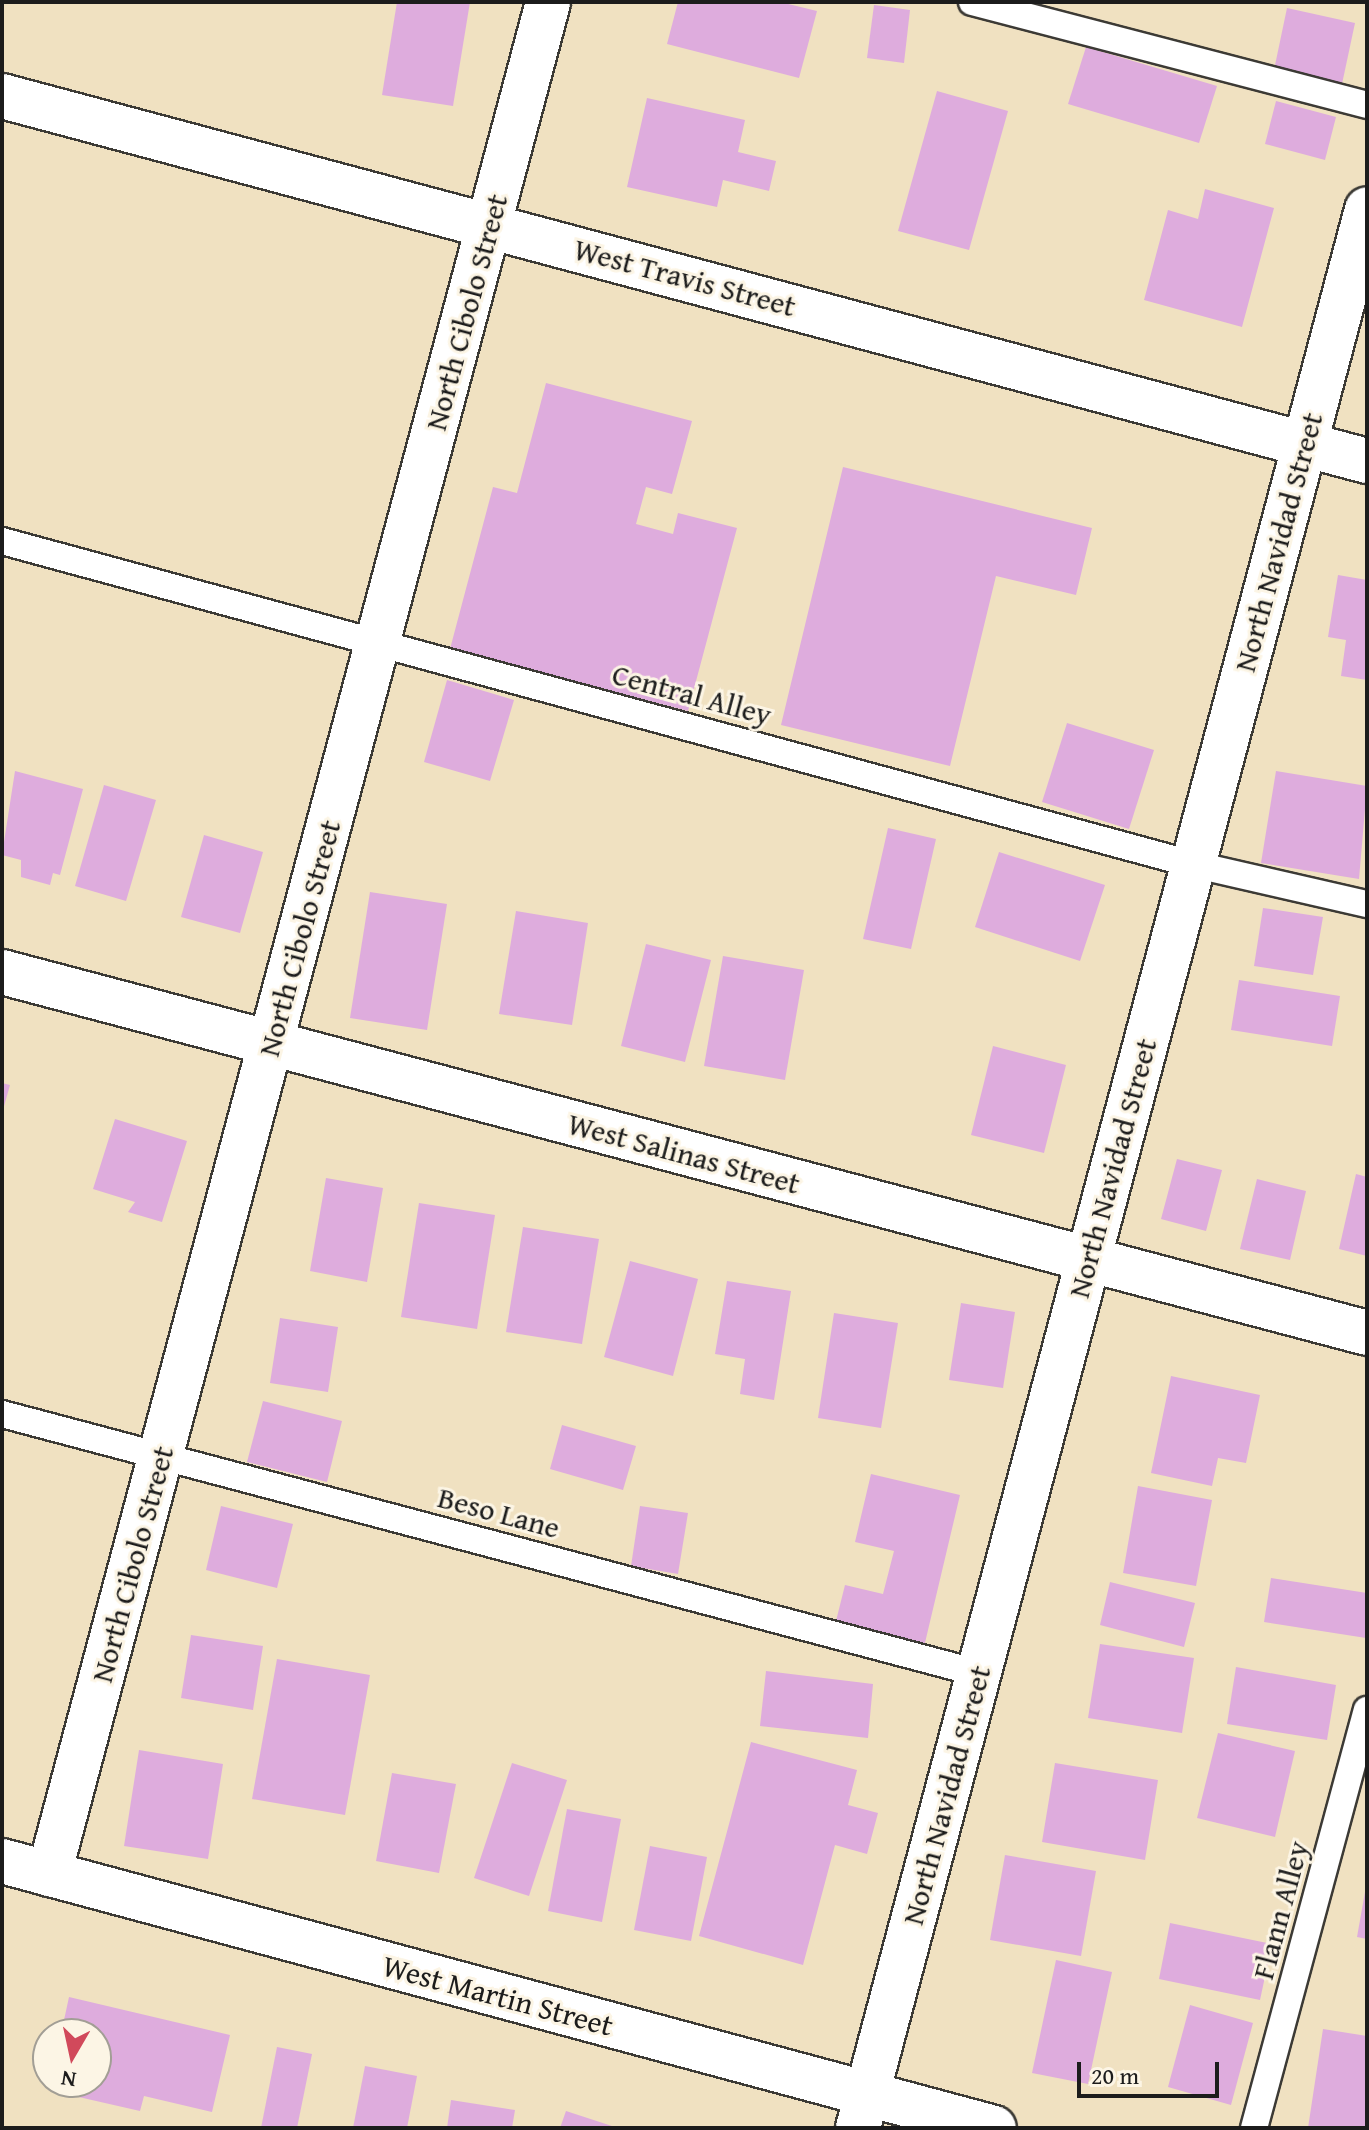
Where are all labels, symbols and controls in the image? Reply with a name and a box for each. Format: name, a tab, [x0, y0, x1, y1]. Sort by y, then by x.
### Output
street label: North Cibolo Street	[417, 190, 515, 434]
street label: West Travis Street	[570, 230, 800, 324]
street label: North Navidad Street	[1226, 409, 1330, 675]
street label: Central Alley	[609, 655, 775, 733]
street label: North Cibolo Street	[250, 816, 348, 1060]
street label: North Navidad Street	[1060, 1035, 1164, 1301]
street label: West Salinas Street	[564, 1105, 804, 1201]
street label: North Cibolo Street	[83, 1442, 181, 1686]
street label: Beso Lane	[434, 1478, 564, 1546]
street label: North Navidad Street	[894, 1662, 998, 1928]
street label: Flann Alley	[1244, 1837, 1316, 1983]
street label: West Martin Street	[379, 1947, 617, 2043]
north arrow	[32, 2018, 112, 2098]
scale bar	[1081, 2046, 1223, 2096]
text: 20 m	[1091, 2058, 1139, 2093]
text: N	[59, 2063, 78, 2097]

